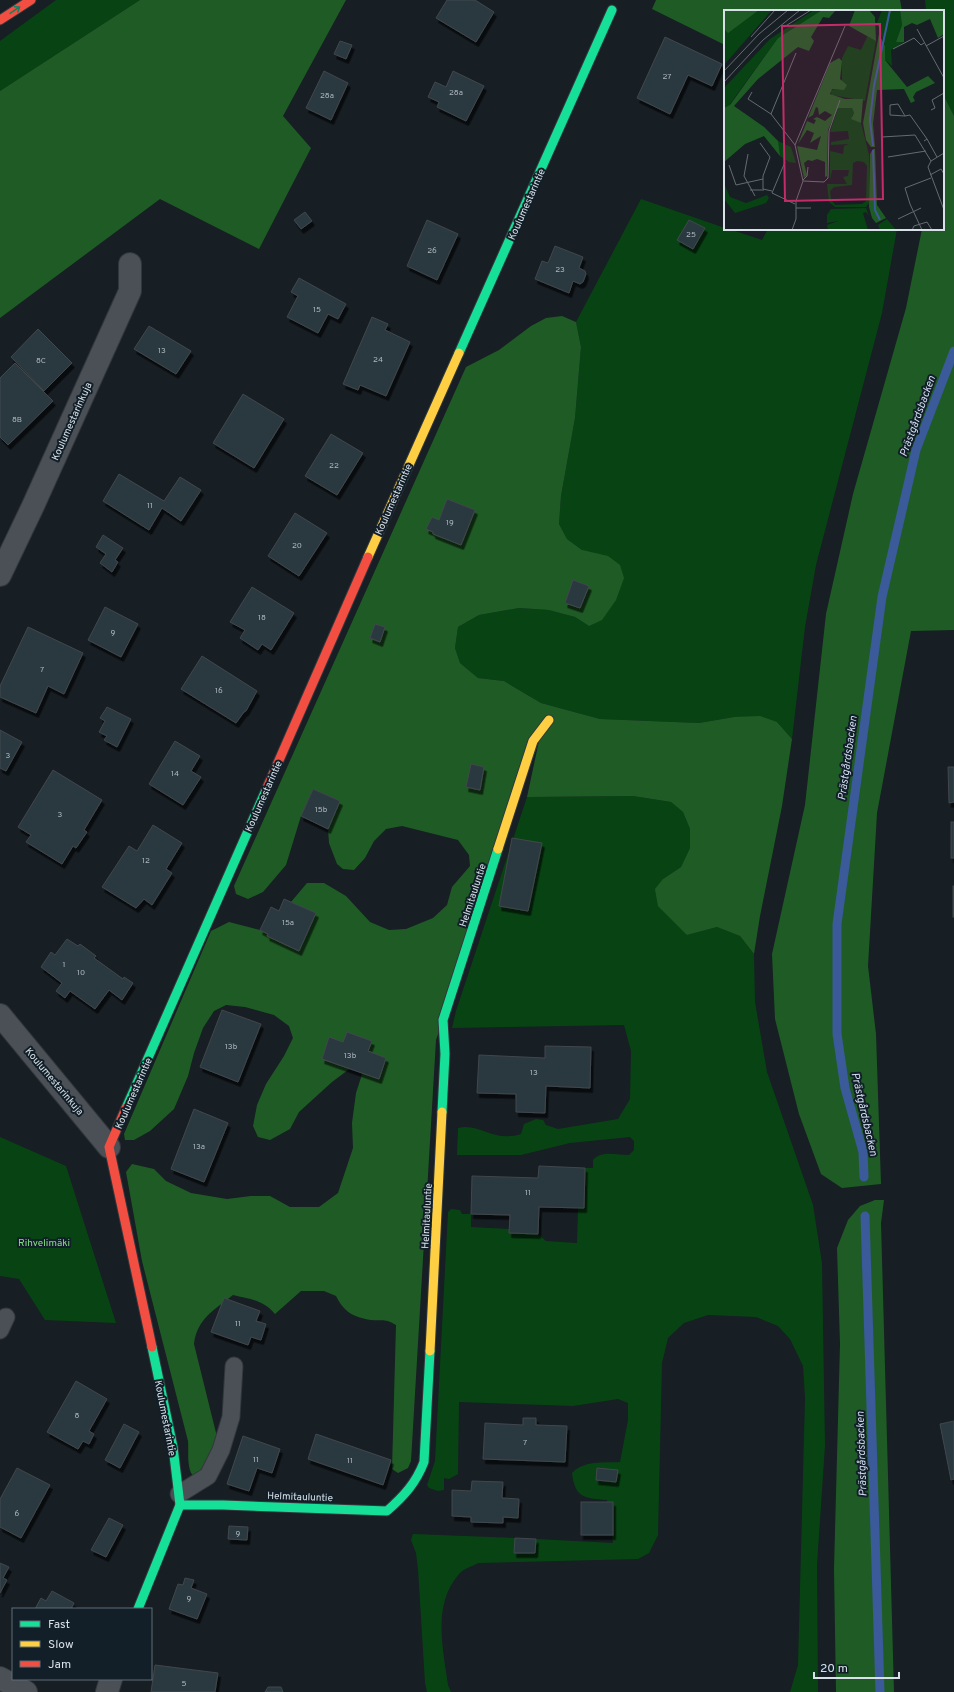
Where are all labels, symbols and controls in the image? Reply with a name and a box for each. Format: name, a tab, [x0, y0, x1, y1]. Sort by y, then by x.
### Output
one-way arrow	[10, 6, 21, 14]
inset map	[724, 10, 944, 230]
house number: 27	[663, 72, 672, 82]
house number: 28a	[449, 88, 463, 98]
house number: 28a	[320, 91, 334, 101]
street label: Koulumestarintie	[506, 167, 549, 242]
house number: 25	[686, 230, 696, 240]
house number: 26	[427, 246, 437, 256]
house number: 23	[555, 265, 565, 275]
house number: 15	[313, 305, 321, 315]
house number: 13	[158, 346, 166, 356]
house number: 24	[373, 355, 383, 365]
house number: 8C	[36, 356, 46, 366]
water label: Prästgårdsbacken	[897, 374, 939, 459]
street label: Koulumestarinkuja	[49, 380, 95, 463]
house number: 8B	[12, 415, 22, 425]
house number: 22	[329, 461, 339, 471]
street label: Koulumestarintie	[373, 462, 416, 537]
house number: 11	[147, 501, 153, 511]
house number: 19	[446, 518, 454, 528]
house number: 20	[292, 541, 302, 551]
house number: 18	[258, 613, 266, 623]
house number: 9	[111, 628, 116, 638]
house number: 7	[40, 665, 44, 675]
house number: 16	[215, 686, 223, 696]
water label: Prästgårdsbacken	[835, 715, 861, 801]
house number: 3	[6, 751, 11, 761]
street label: Koulumestarintie	[243, 759, 286, 834]
house number: 14	[171, 769, 179, 779]
house number: 15b	[315, 805, 328, 815]
house number: 3	[58, 810, 63, 820]
house number: 12	[142, 856, 150, 866]
street label: Helmitauluntie	[457, 862, 490, 929]
house number: 15a	[282, 918, 294, 928]
house number: 1	[63, 960, 65, 970]
house number: 10	[77, 968, 85, 978]
house number: 13b	[225, 1042, 238, 1052]
street label: Koulumestarinkuja	[22, 1045, 86, 1118]
house number: 13b	[344, 1051, 357, 1061]
street label: Koulumestarintie	[113, 1056, 156, 1131]
house number: 13	[530, 1068, 538, 1078]
water label: Prästgårdsbacken	[848, 1071, 880, 1157]
house number: 13a	[193, 1142, 205, 1152]
street label: Helmitauluntie	[419, 1183, 436, 1249]
house number: 11	[525, 1188, 531, 1198]
park label: Rihvelimäki	[18, 1237, 70, 1250]
house number: 11	[235, 1319, 241, 1329]
street label: Koulumestarintie	[151, 1379, 178, 1457]
house number: 8	[75, 1411, 80, 1421]
water label: Prästgårdsbacken	[854, 1411, 870, 1497]
house number: 7	[523, 1438, 527, 1448]
house number: 11	[253, 1455, 259, 1465]
house number: 11	[347, 1456, 353, 1466]
street label: Helmitauluntie	[267, 1490, 333, 1505]
house number: 6	[15, 1509, 20, 1519]
house number: 9	[236, 1529, 241, 1539]
house number: 9	[187, 1594, 192, 1604]
legend	[12, 1608, 152, 1680]
text: Fast	[48, 1617, 70, 1633]
text: Slow	[48, 1637, 74, 1653]
scale bar	[814, 1654, 899, 1680]
text: Jam	[48, 1657, 71, 1673]
text: 20 m	[820, 1661, 848, 1677]
house number: 5	[182, 1679, 187, 1689]

